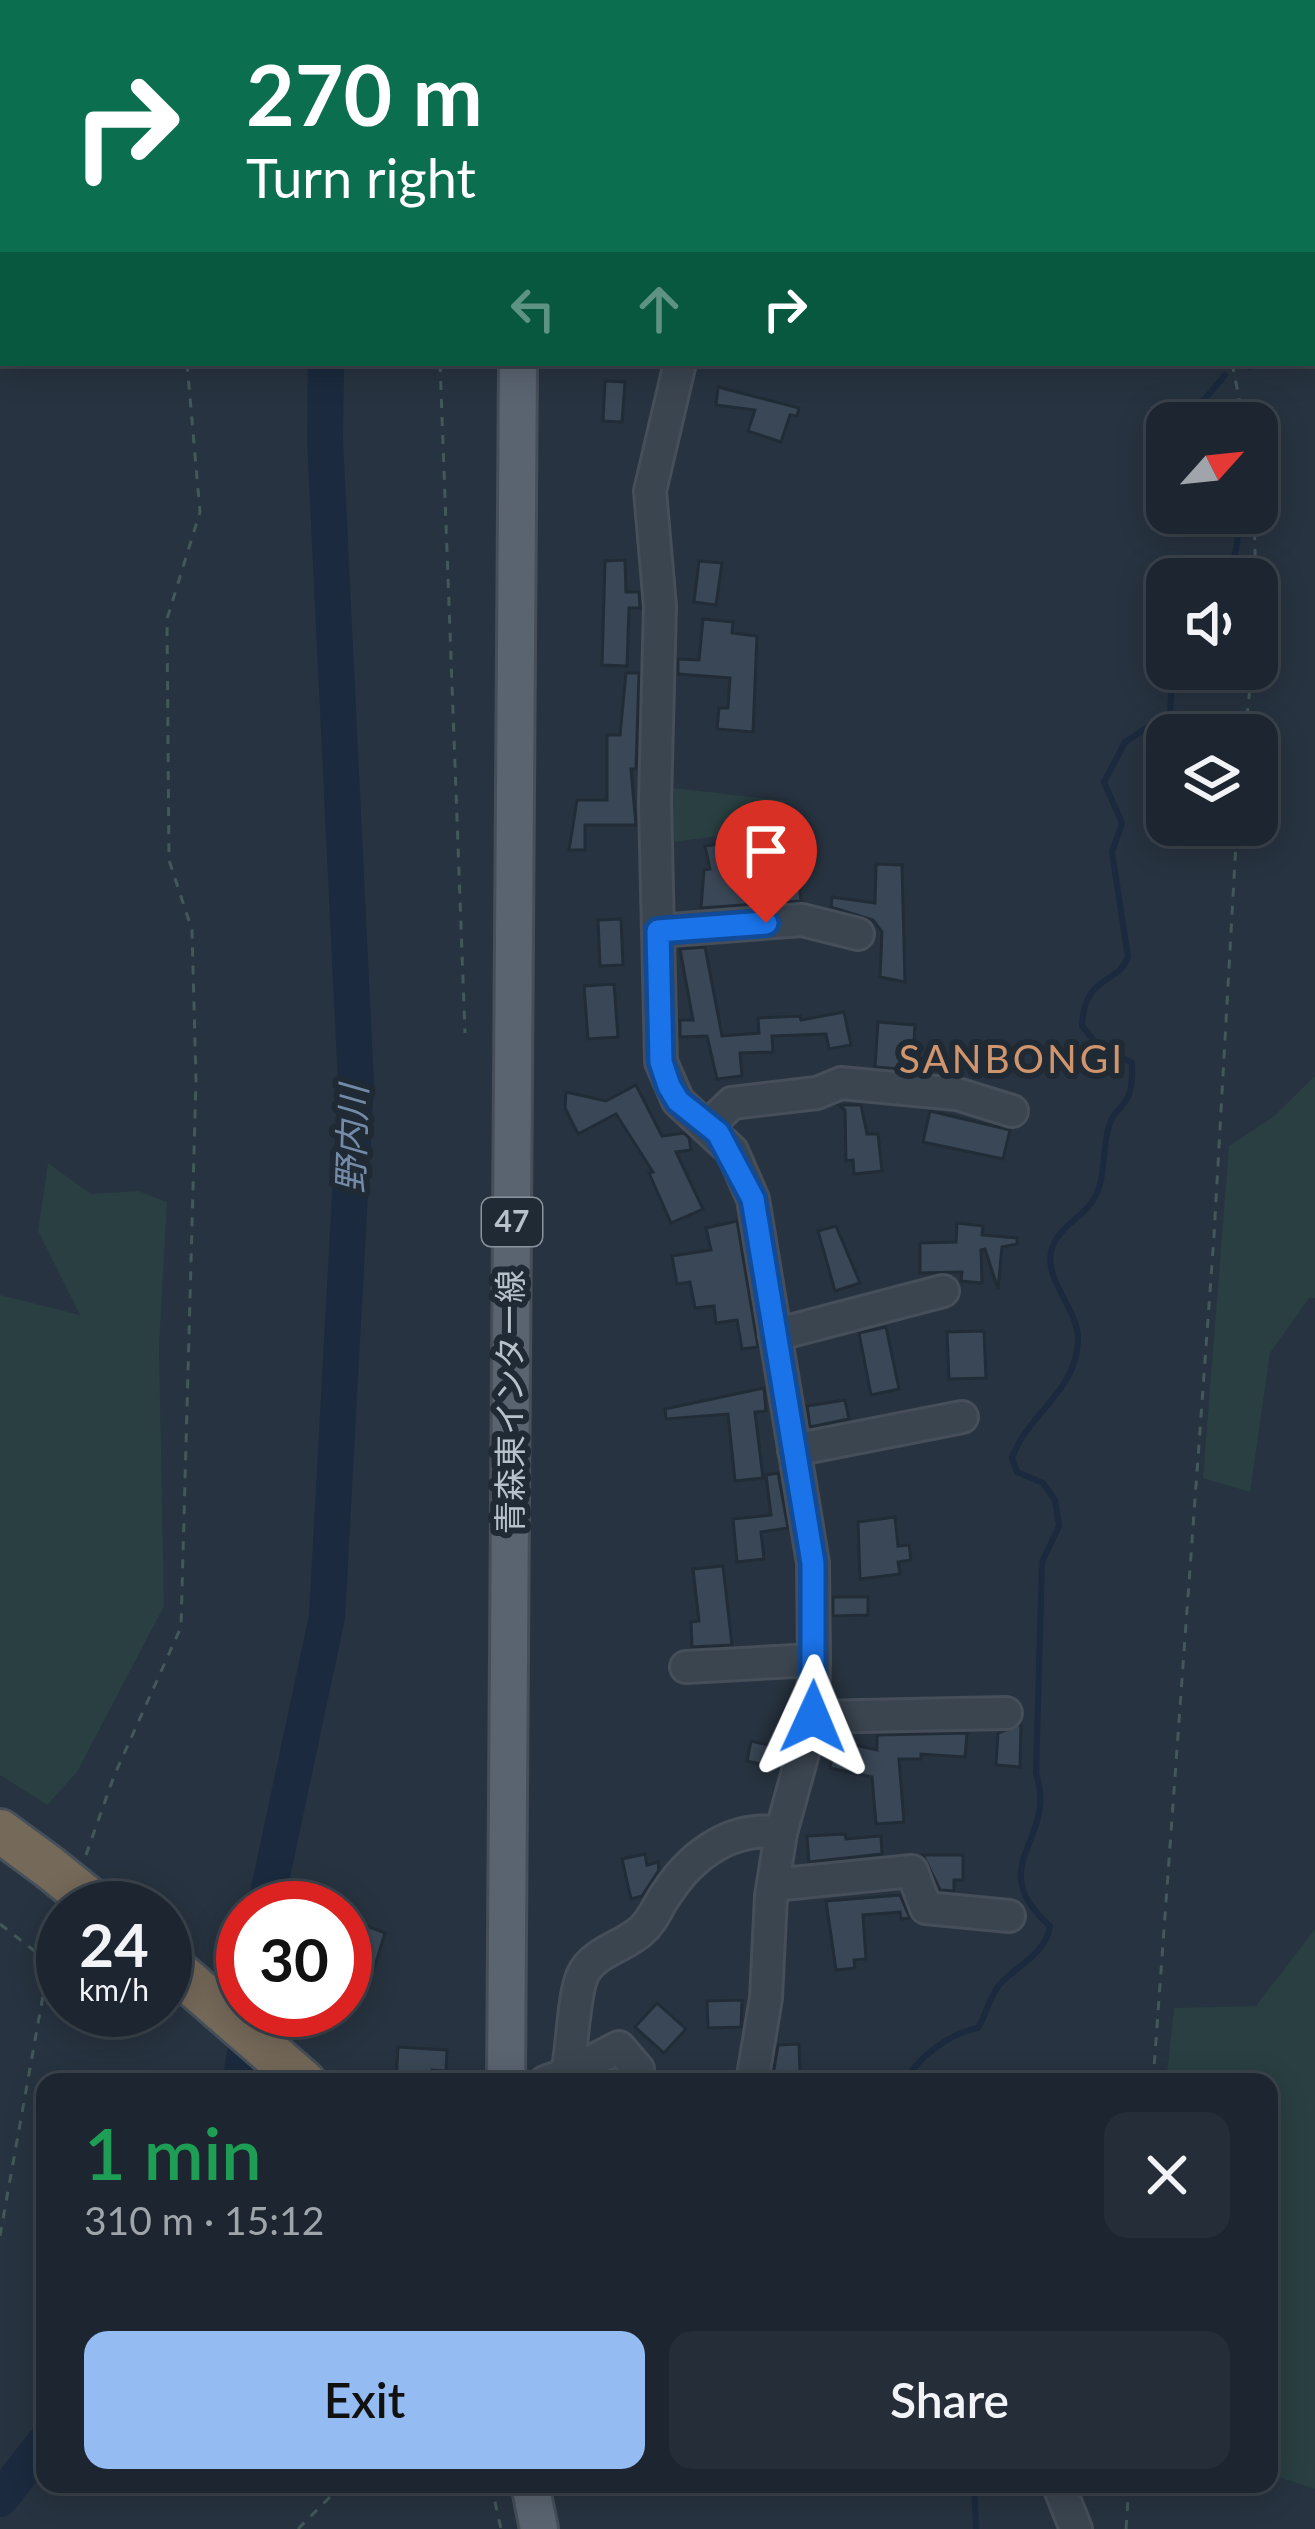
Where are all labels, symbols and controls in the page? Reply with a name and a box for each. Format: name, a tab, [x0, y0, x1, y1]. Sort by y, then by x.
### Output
text: 270 m	[246, 43, 483, 144]
icon: right	[48, 48, 204, 204]
text: Turn right	[246, 145, 476, 210]
icon: left	[500, 276, 566, 342]
icon: ahead	[626, 276, 692, 342]
icon: right	[752, 276, 818, 342]
north arrow	[1146, 402, 1278, 534]
map controls	[1146, 402, 1278, 846]
button: sound	[1146, 558, 1278, 690]
button: layers	[1146, 714, 1278, 846]
pin	[715, 800, 817, 923]
icon: arrive	[733, 818, 799, 884]
district label: SANBONGI	[899, 1035, 1125, 1081]
water label: 野内川	[327, 1080, 375, 1194]
road number: 47	[482, 1198, 542, 1246]
street label: 青森東インター線	[489, 1270, 529, 1534]
position arrow	[750, 1654, 876, 1780]
speed limit sign: 30	[216, 1881, 372, 2037]
text: 24	[79, 1908, 149, 1980]
text: km/h	[79, 1971, 149, 2007]
text: 1 min	[84, 2109, 262, 2195]
button: close	[1104, 2112, 1230, 2238]
text: 310 m · 15:12	[84, 2197, 324, 2243]
button: Exit	[84, 2331, 645, 2469]
button: Share	[669, 2331, 1230, 2469]

